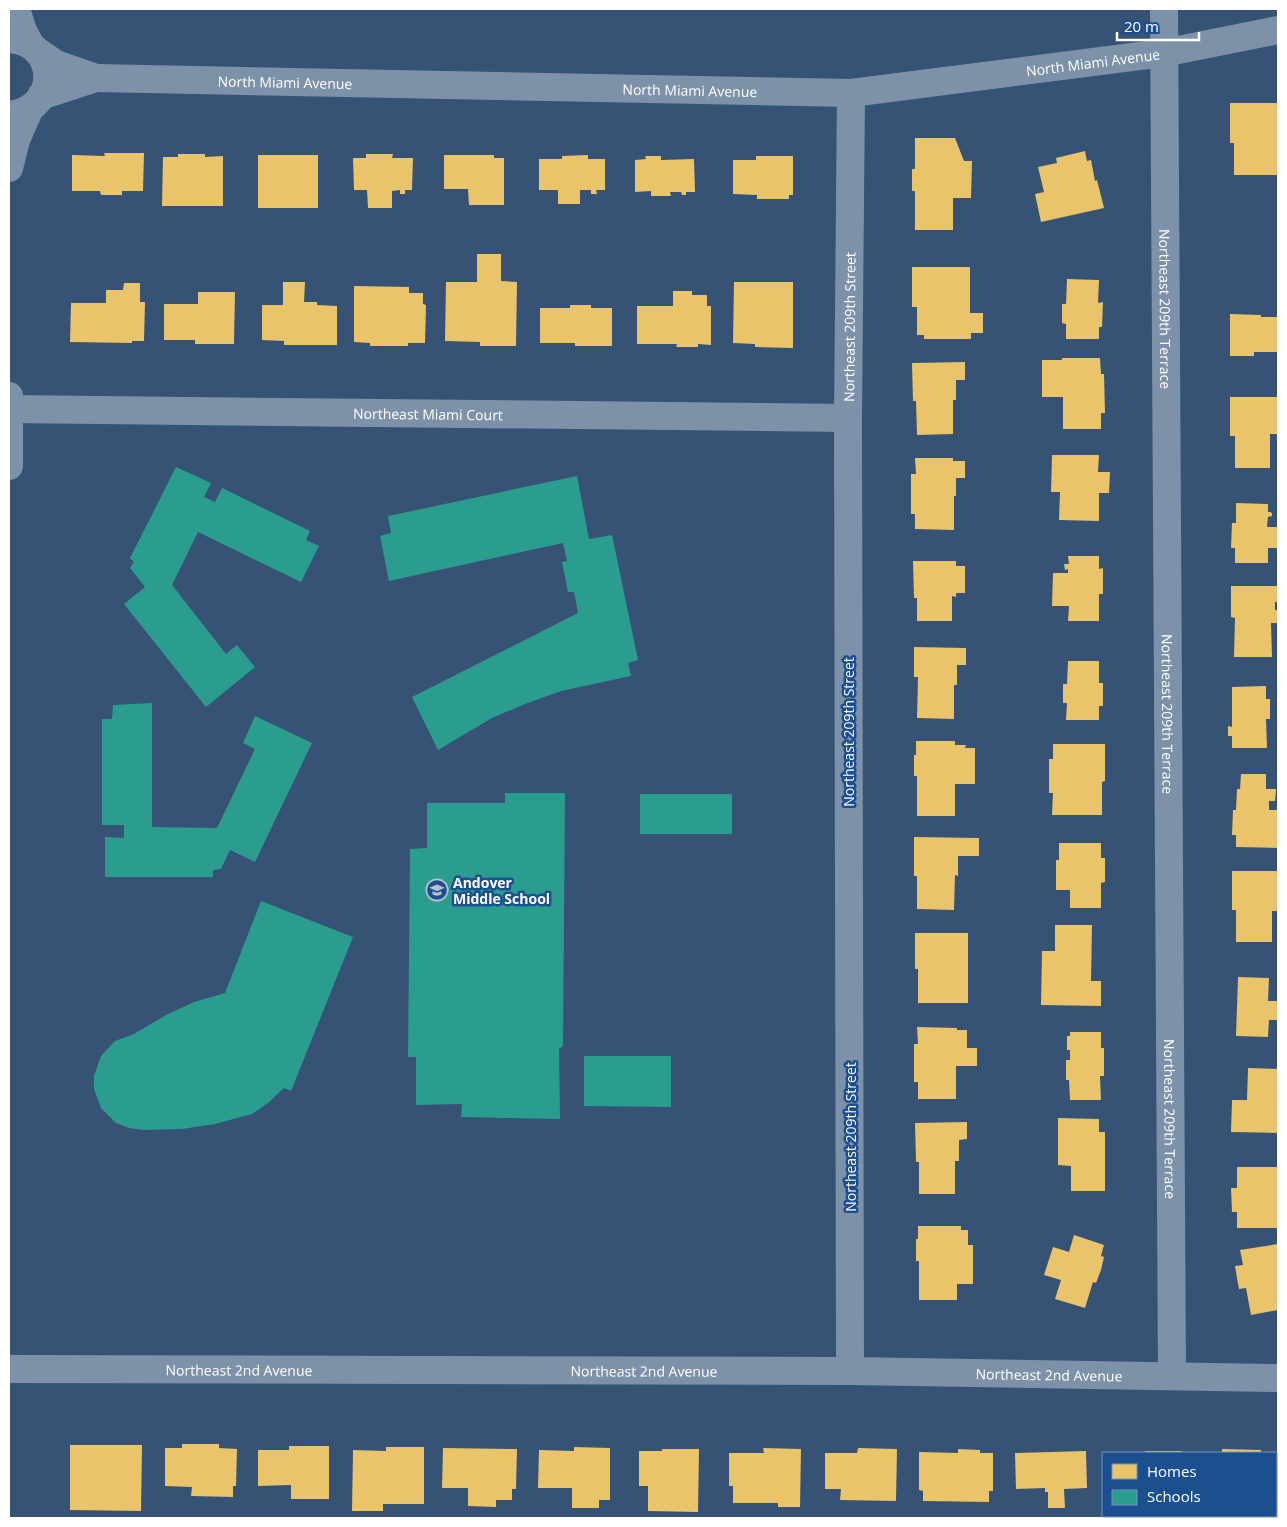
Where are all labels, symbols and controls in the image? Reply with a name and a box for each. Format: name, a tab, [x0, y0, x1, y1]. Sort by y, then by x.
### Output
scale bar	[1117, 10, 1200, 42]
text: 20 m	[1124, 16, 1159, 36]
street label: North Miami Avenue	[1025, 44, 1161, 80]
street label: North Miami Avenue	[217, 71, 353, 93]
street label: North Miami Avenue	[622, 79, 758, 101]
street label: Northeast 209th Terrace	[1156, 229, 1176, 389]
street label: Northeast 209th Street	[839, 252, 859, 402]
street label: Northeast Miami Court	[353, 403, 503, 424]
street label: Northeast 209th Terrace	[1158, 634, 1178, 794]
street label: Northeast 209th Street	[839, 657, 858, 807]
place label: Andover Middle School	[453, 873, 550, 908]
school or university icon: Andover Middle School	[425, 878, 449, 902]
street label: Northeast 209th Terrace	[1161, 1039, 1180, 1199]
street label: Northeast 209th Street	[841, 1062, 860, 1212]
street label: Northeast 2nd Avenue	[166, 1360, 313, 1379]
street label: Northeast 2nd Avenue	[571, 1361, 718, 1380]
street label: Northeast 2nd Avenue	[975, 1364, 1123, 1385]
legend	[1102, 1452, 1277, 1517]
text: Homes	[1147, 1461, 1197, 1481]
text: Schools	[1147, 1486, 1201, 1506]

